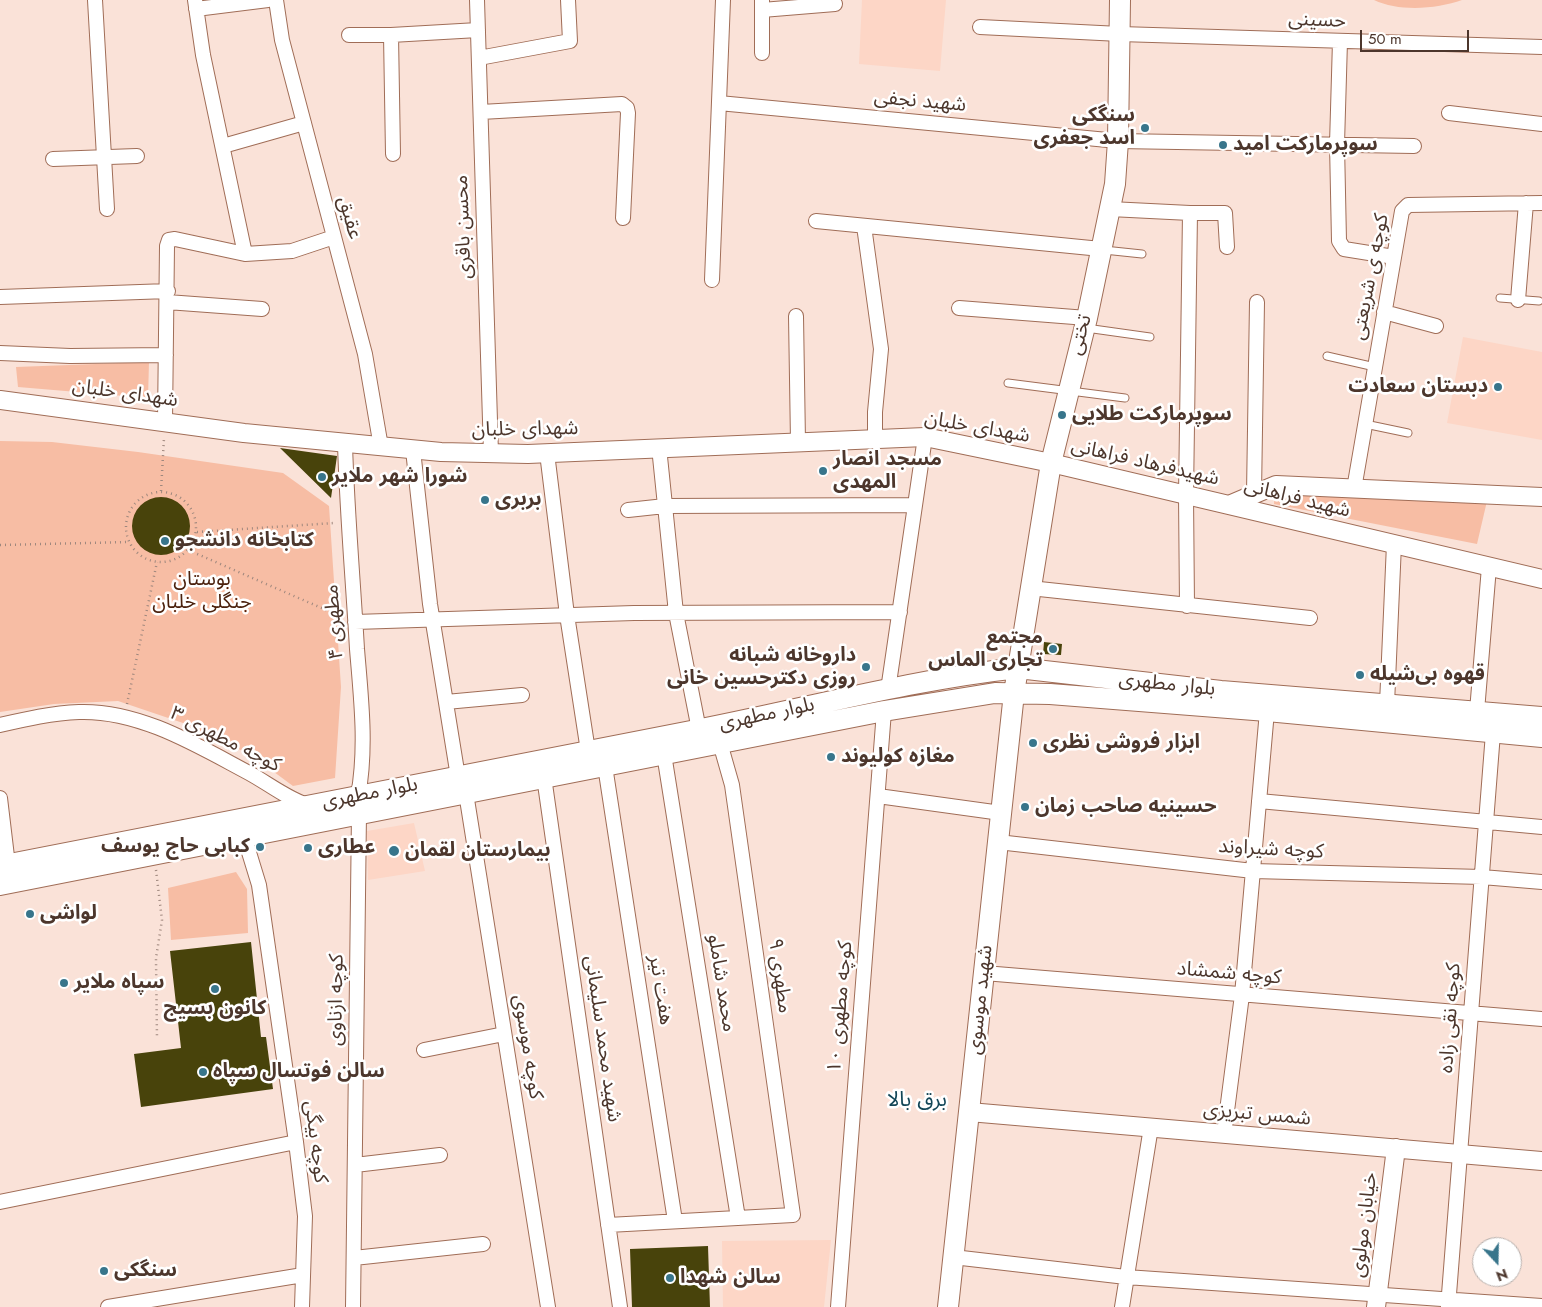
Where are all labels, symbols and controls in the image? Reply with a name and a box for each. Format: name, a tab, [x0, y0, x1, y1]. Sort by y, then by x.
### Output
street label: حسینی	[1288, 8, 1346, 34]
scale bar	[1362, 20, 1471, 52]
text: 50 m	[1368, 28, 1402, 50]
street label: شهید نجفی	[873, 86, 967, 118]
place label: سنگکی اسد جعفری	[1034, 104, 1135, 151]
marker: سنگکی اسد جعفری	[1139, 122, 1151, 134]
place label: سوپرمارکت امید	[1233, 133, 1378, 157]
marker: سوپرمارکت امید	[1217, 139, 1229, 151]
street label: محسن باقری	[450, 175, 478, 279]
street label: عقیق	[332, 194, 366, 242]
street label: کوچه ی شریعتی	[1347, 212, 1395, 342]
street label: تختی	[1064, 312, 1098, 358]
street label: شهدای خلبان	[71, 375, 179, 413]
place label: دبستان سعادت	[1348, 375, 1488, 399]
marker: دبستان سعادت	[1492, 381, 1504, 393]
place label: سوپرمارکت طلایی	[1072, 403, 1232, 427]
street label: شهدای خلبان	[922, 407, 1032, 449]
marker: سوپرمارکت طلایی	[1056, 409, 1068, 421]
street label: شهدای خلبان	[472, 417, 578, 443]
street label: شهیدفرهاد فراهانی	[1069, 434, 1221, 492]
place label: مسجد انصار المهدی	[833, 448, 942, 495]
place label: شورا شهر ملایر	[332, 465, 467, 489]
marker: مسجد انصار المهدی	[817, 465, 829, 477]
marker: شورا شهر ملایر	[316, 471, 328, 483]
street label: شهید فراهانی	[1241, 474, 1353, 524]
place label: بربری	[495, 488, 541, 512]
marker: بربری	[479, 494, 491, 506]
place label: کتابخانه دانشجو	[175, 529, 314, 553]
marker: کتابخانه دانشجو	[159, 535, 171, 547]
park label: بوستان جنگلی خلبان	[152, 568, 252, 615]
street label: مطهری ۴	[320, 584, 350, 660]
place label: مجتمع تجاری الماس	[928, 626, 1043, 673]
marker: مجتمع تجاری الماس	[1047, 643, 1059, 655]
place label: داروخانه شبانه روزی دکترحسین خانی	[667, 644, 856, 691]
marker: داروخانه شبانه روزی دکترحسین خانی	[860, 661, 872, 673]
place label: قهوه بی‌شیله	[1370, 663, 1485, 687]
street label: بلوار مطهری	[1118, 668, 1216, 702]
marker: قهوه بی‌شیله	[1354, 669, 1366, 681]
street label: بلوار مطهری	[717, 693, 817, 737]
street label: کوچه مطهری ۳	[166, 702, 284, 778]
place label: ابزار فروشی نظری	[1043, 731, 1200, 755]
marker: ابزار فروشی نظری	[1027, 737, 1039, 749]
place label: مغازه کولیوند	[841, 745, 955, 769]
marker: مغازه کولیوند	[825, 751, 837, 763]
street label: بلوار مطهری	[320, 773, 420, 815]
place label: حسینیه صاحب زمان	[1035, 795, 1217, 819]
marker: حسینیه صاحب زمان	[1019, 801, 1031, 813]
place label: کبابی حاج یوسف	[101, 835, 250, 859]
street label: کوچه شیراوند	[1218, 835, 1324, 865]
place label: عطاری	[318, 836, 375, 860]
place label: بیمارستان لقمان	[405, 839, 550, 863]
marker: کبابی حاج یوسف	[254, 841, 266, 853]
marker: عطاری	[302, 842, 314, 854]
marker: بیمارستان لقمان	[387, 844, 401, 858]
place label: لواشی	[40, 902, 97, 926]
marker: لواشی	[24, 908, 36, 920]
street label: محمد شاملو	[701, 932, 741, 1034]
street label: مطهری ۹	[762, 937, 796, 1015]
street label: کوچه مطهری ۱۰	[823, 940, 859, 1074]
street label: شهید موسوی	[963, 944, 999, 1056]
street label: هفت تیر	[643, 953, 677, 1027]
street label: کوچه ازناوی	[324, 954, 350, 1046]
street label: شهید محمد سلیمانی	[578, 954, 626, 1124]
street label: کوچه شمشاد	[1176, 957, 1282, 991]
street label: کوچه نقی زاده	[1435, 962, 1467, 1074]
place label: سپاه ملایر	[74, 971, 164, 995]
marker: سپاه ملایر	[58, 977, 70, 989]
marker: کانون بسیج	[209, 983, 221, 995]
street label: کوچه موسوی	[507, 993, 547, 1101]
place label: کانون بسیج	[164, 997, 266, 1021]
place label: سالن فوتسال سپاه	[213, 1060, 385, 1084]
marker: سالن فوتسال سپاه	[197, 1066, 209, 1078]
district label: برق بالا	[887, 1088, 947, 1114]
street label: شمس تبریزی	[1202, 1098, 1312, 1132]
street label: کوچه بیگی	[298, 1099, 332, 1185]
street label: خیابان مولوی	[1347, 1171, 1383, 1279]
north arrow	[1472, 1237, 1522, 1287]
place label: سنگکی	[114, 1259, 177, 1283]
text: N	[1493, 1264, 1511, 1286]
marker: سنگکی	[98, 1265, 110, 1277]
place label: سالن شهدا	[680, 1266, 781, 1290]
marker: سالن شهدا	[664, 1272, 676, 1284]

